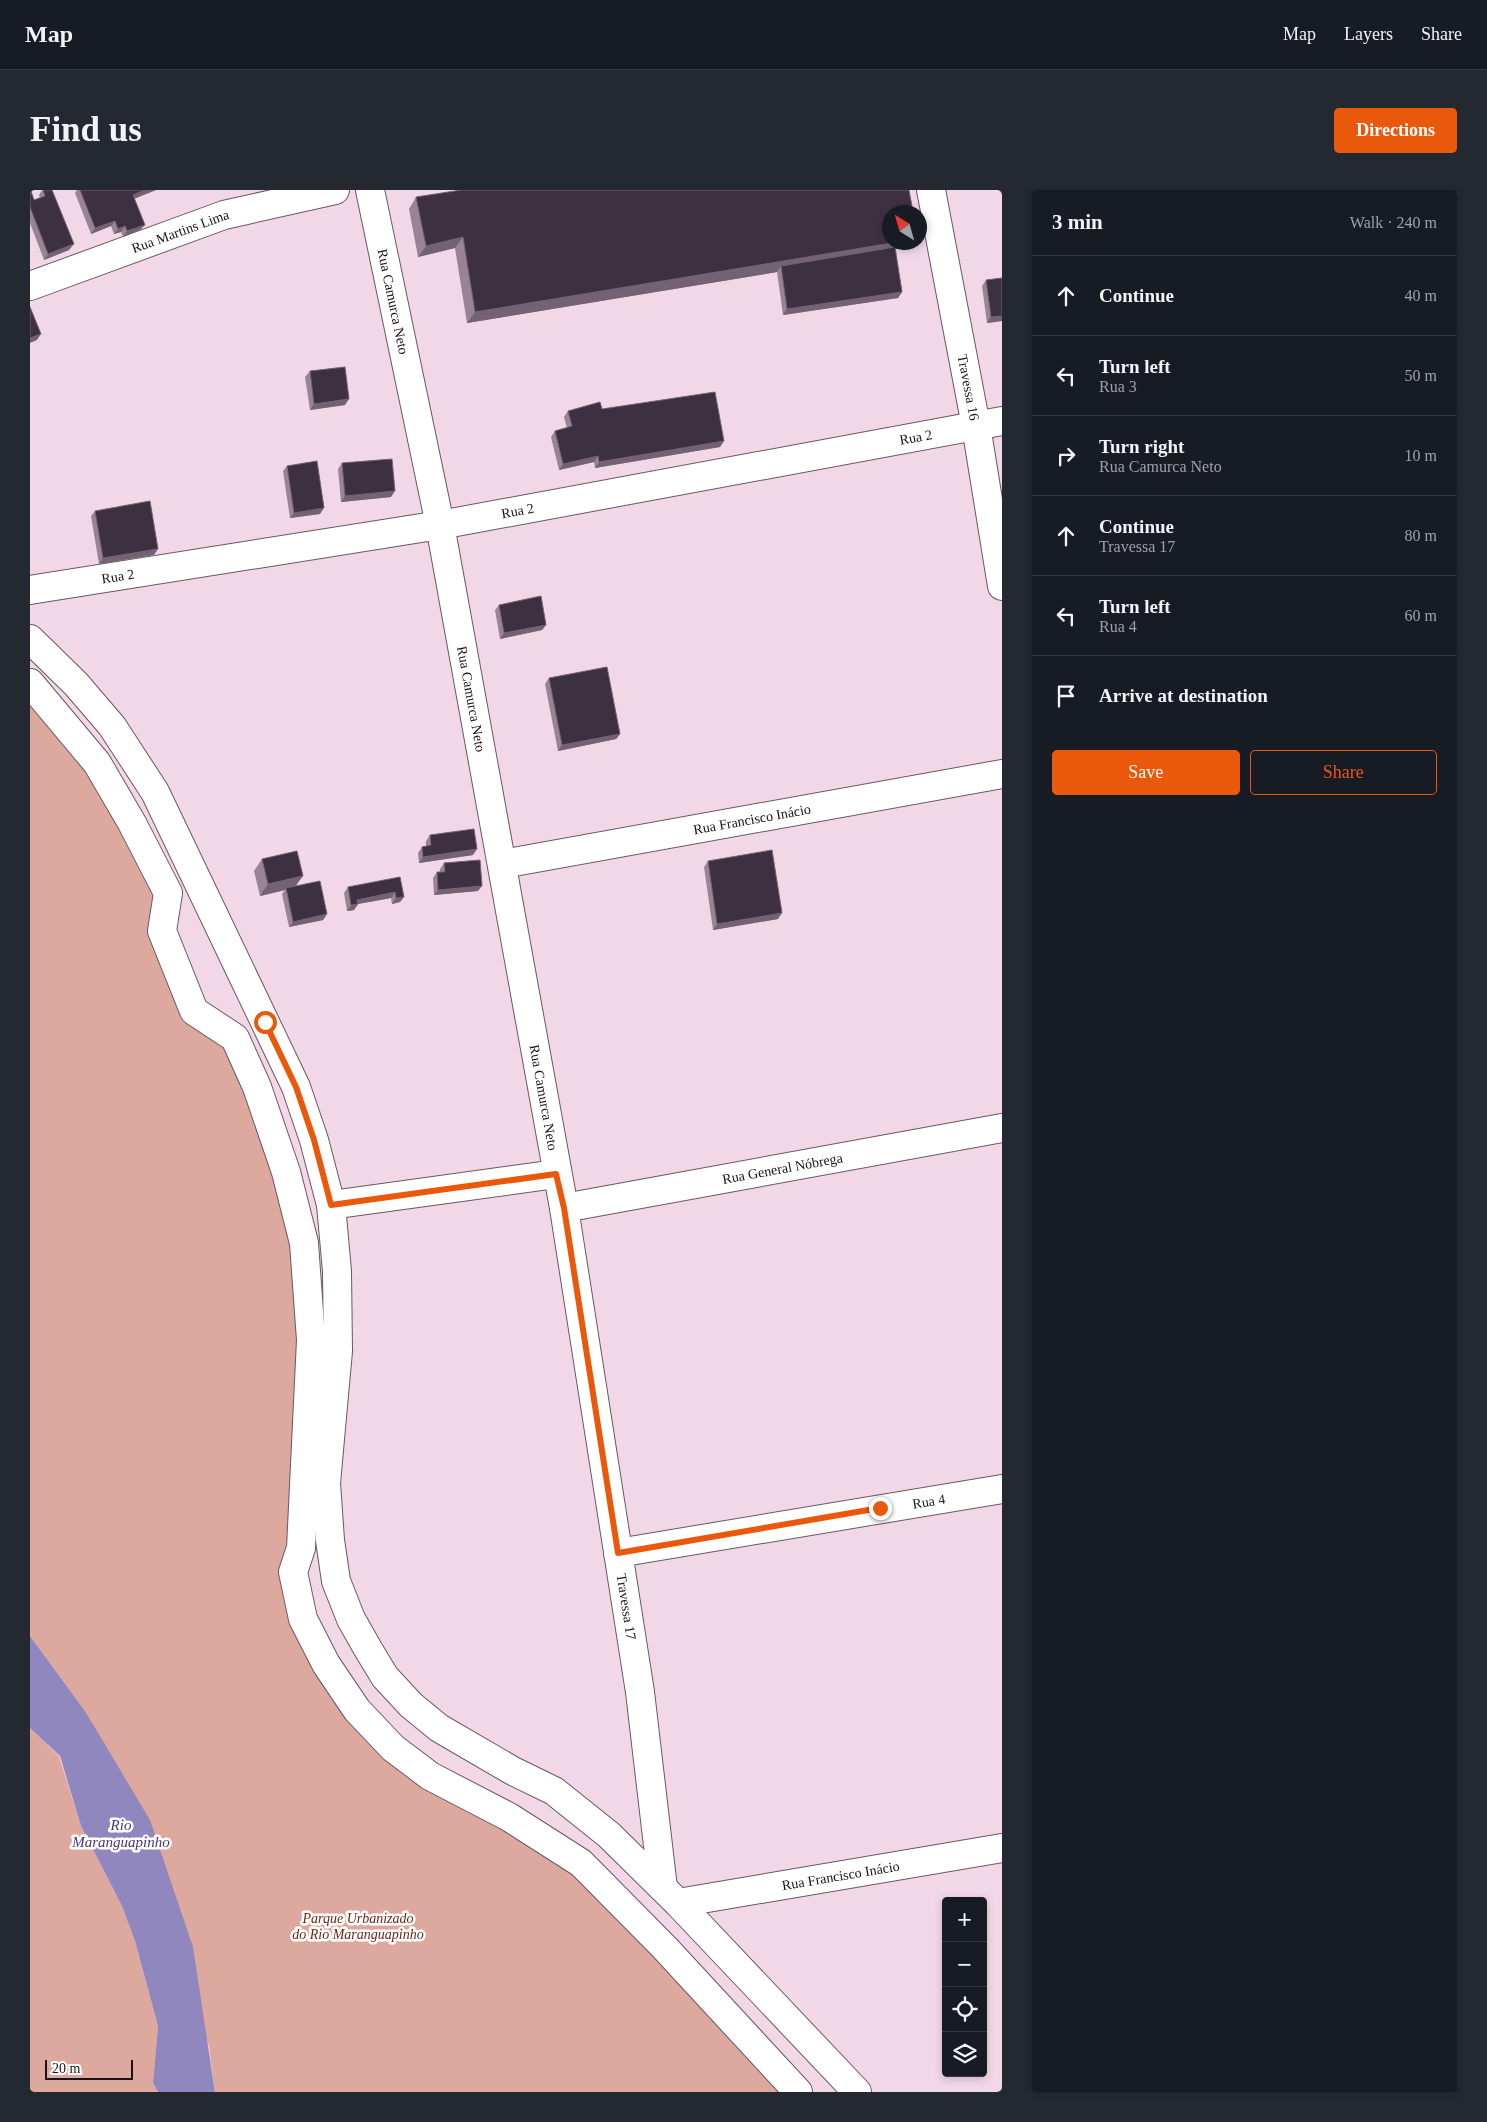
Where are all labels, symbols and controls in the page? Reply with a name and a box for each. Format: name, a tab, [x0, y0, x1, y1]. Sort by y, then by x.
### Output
text: Map	[25, 21, 73, 47]
text: Map	[1283, 24, 1316, 44]
text: Layers	[1344, 24, 1393, 44]
text: Share	[1421, 24, 1462, 44]
button: Directions	[1334, 108, 1457, 153]
text: Find us	[30, 110, 142, 149]
north arrow	[882, 205, 927, 250]
street label: Rua Martins Lima	[129, 206, 231, 256]
text: 3 min	[1052, 210, 1103, 234]
text: Walk · 240 m	[1350, 214, 1437, 231]
street label: Rua Camurca Neto	[375, 248, 412, 356]
icon: ahead	[1052, 282, 1080, 310]
text: Continue	[1099, 285, 1174, 306]
text: 40 m	[1405, 287, 1437, 304]
street label: Travessa 16	[955, 353, 982, 422]
text: Turn left	[1099, 356, 1171, 377]
icon: left	[1052, 362, 1080, 390]
text: 50 m	[1405, 367, 1437, 384]
text: Rua 3	[1099, 378, 1137, 395]
street label: Rua 2	[898, 427, 933, 447]
text: Turn right	[1099, 436, 1184, 457]
icon: right	[1052, 442, 1080, 470]
text: 10 m	[1405, 447, 1437, 464]
text: Rua Camurca Neto	[1099, 458, 1222, 475]
street label: Rua 2	[500, 500, 535, 521]
text: Continue	[1099, 516, 1174, 537]
icon: ahead	[1052, 522, 1080, 550]
text: 80 m	[1405, 527, 1437, 544]
text: Travessa 17	[1099, 538, 1175, 555]
street label: Rua 2	[100, 566, 135, 586]
text: Turn left	[1099, 596, 1171, 617]
icon: left	[1052, 602, 1080, 630]
text: 60 m	[1405, 607, 1437, 624]
text: Rua 4	[1099, 618, 1137, 635]
street label: Rua Camurca Neto	[455, 645, 489, 753]
icon: arrive	[1052, 682, 1080, 710]
text: Arrive at destination	[1099, 685, 1268, 706]
button: Save	[1052, 750, 1240, 795]
button: Share	[1250, 750, 1437, 795]
street label: Rua Francisco Inácio	[692, 801, 812, 837]
route start	[254, 1011, 277, 1034]
street label: Rua Camurca Neto	[527, 1043, 561, 1152]
street label: Rua General Nóbrega	[721, 1150, 845, 1186]
street label: Rua 4	[911, 1491, 946, 1511]
route end	[869, 1497, 892, 1520]
street label: Travessa 17	[614, 1573, 639, 1641]
water label: Rio Maranguapinho	[71, 1817, 170, 1850]
street label: Rua Francisco Inácio	[781, 1858, 901, 1893]
map controls	[942, 1897, 987, 2077]
button: +	[942, 1897, 987, 1942]
park label: Parque Urbanizado do Rio Maranguapinho	[292, 1911, 424, 1942]
button: −	[942, 1942, 987, 1987]
button: locate	[942, 1987, 987, 2032]
button: layers	[942, 2032, 987, 2077]
scale bar	[45, 2057, 132, 2080]
text: 20 m	[52, 2061, 80, 2076]

